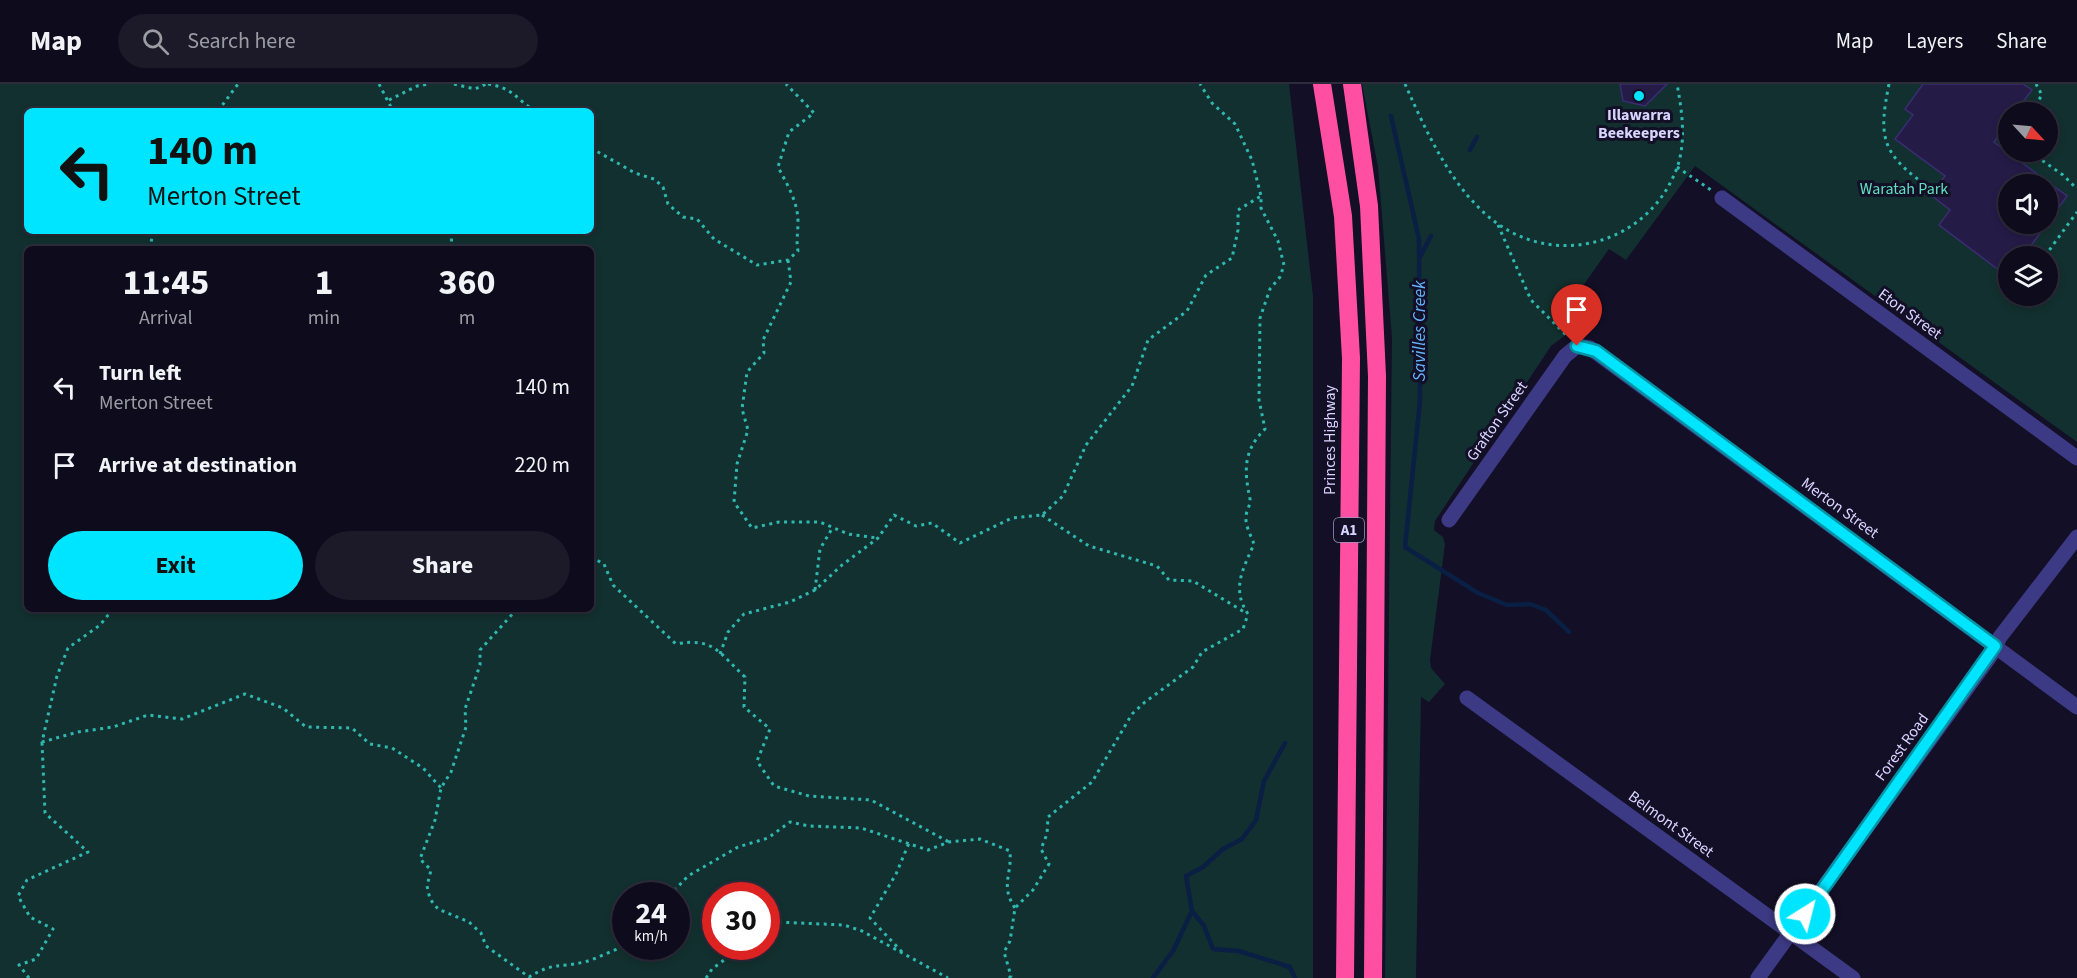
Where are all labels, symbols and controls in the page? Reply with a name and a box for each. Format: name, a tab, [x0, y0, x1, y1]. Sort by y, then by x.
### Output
search box	[118, 14, 538, 68]
text: Map	[30, 21, 82, 61]
icon: search	[139, 25, 172, 58]
text: Search here	[187, 25, 296, 57]
text: Map	[1836, 26, 1873, 56]
text: Layers	[1906, 26, 1963, 56]
text: Share	[1996, 26, 2047, 56]
marker: Illawarra Beekeepers	[1632, 89, 1646, 103]
north arrow	[1998, 102, 2058, 162]
map controls	[1998, 102, 2058, 306]
place label: Illawarra Beekeepers	[1598, 104, 1680, 144]
text: 140 m	[147, 121, 258, 181]
icon: left	[48, 132, 126, 210]
button: sound	[1998, 174, 2058, 234]
text: Merton Street	[147, 177, 301, 216]
park label: Waratah Park	[1860, 178, 1948, 200]
button: layers	[1998, 246, 2058, 306]
text: 11:45	[122, 257, 209, 308]
text: 1	[314, 257, 333, 308]
text: 360	[439, 257, 496, 308]
water label: Savilles Creek	[1407, 280, 1432, 382]
street label: Eton Street	[1874, 283, 1947, 345]
pin	[1551, 284, 1602, 346]
icon: arrive	[1560, 293, 1593, 326]
text: Arrival	[139, 304, 193, 332]
text: min	[308, 304, 340, 332]
text: m	[459, 304, 475, 332]
text: Turn left	[99, 357, 181, 389]
icon: left	[48, 371, 81, 404]
text: 140 m	[515, 371, 570, 403]
street label: Grafton Street	[1461, 376, 1533, 465]
street label: Princes Highway	[1319, 384, 1341, 495]
text: Merton Street	[99, 389, 213, 417]
icon: arrive	[48, 449, 81, 482]
text: Arrive at destination	[99, 449, 297, 481]
text: 220 m	[515, 449, 570, 481]
street label: Merton Street	[1797, 472, 1884, 544]
road number: A1	[1334, 518, 1364, 542]
button: Exit	[48, 531, 303, 600]
button: Share	[315, 531, 570, 600]
street label: Forest Road	[1870, 709, 1934, 785]
street label: Belmont Street	[1624, 785, 1719, 863]
speed limit sign: 30	[702, 882, 780, 960]
position arrow	[1773, 882, 1837, 946]
text: 24	[635, 892, 667, 935]
text: km/h	[634, 926, 668, 947]

